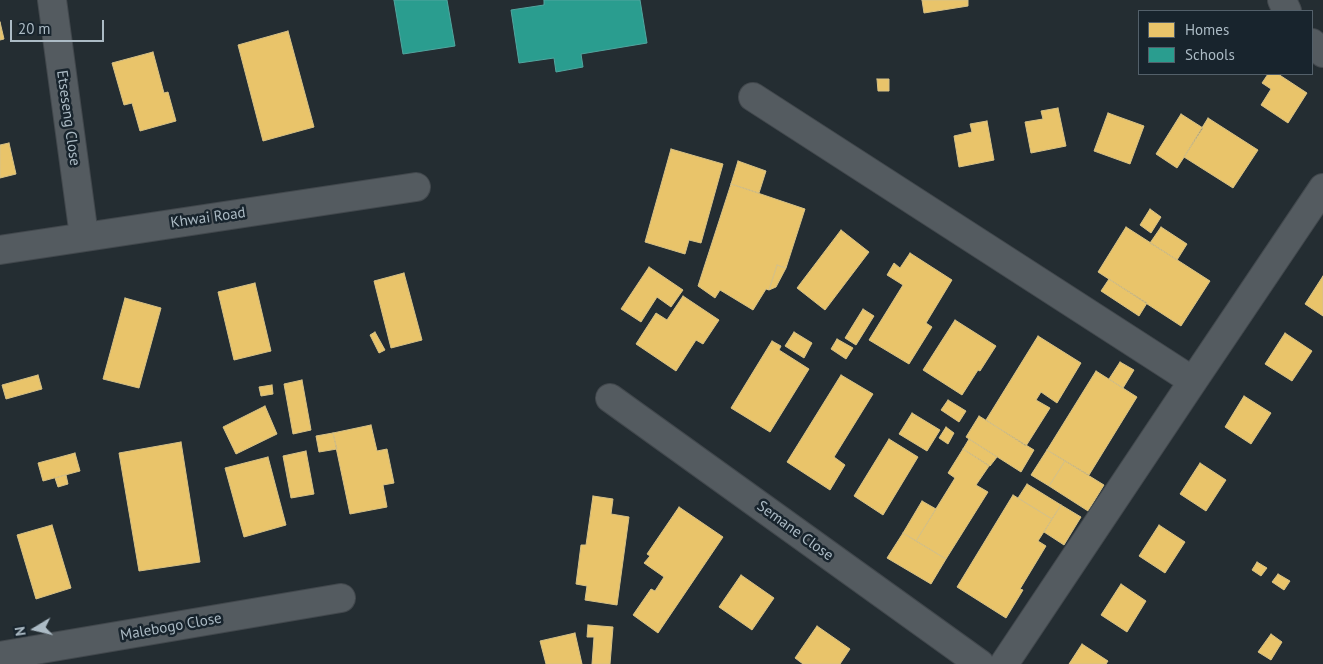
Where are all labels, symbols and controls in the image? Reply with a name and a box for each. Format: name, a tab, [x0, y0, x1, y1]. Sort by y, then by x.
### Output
scale bar	[12, 10, 106, 42]
legend	[1138, 10, 1313, 75]
text: 20 m	[18, 19, 51, 38]
text: Homes	[1185, 20, 1229, 39]
text: Schools	[1185, 45, 1235, 64]
street label: Etseseng Close	[52, 69, 84, 167]
street label: Khwai Road	[169, 204, 247, 232]
street label: Semane Close	[753, 497, 837, 565]
north arrow	[10, 604, 60, 654]
street label: Malebogo Close	[119, 609, 223, 645]
text: N	[11, 625, 30, 637]

